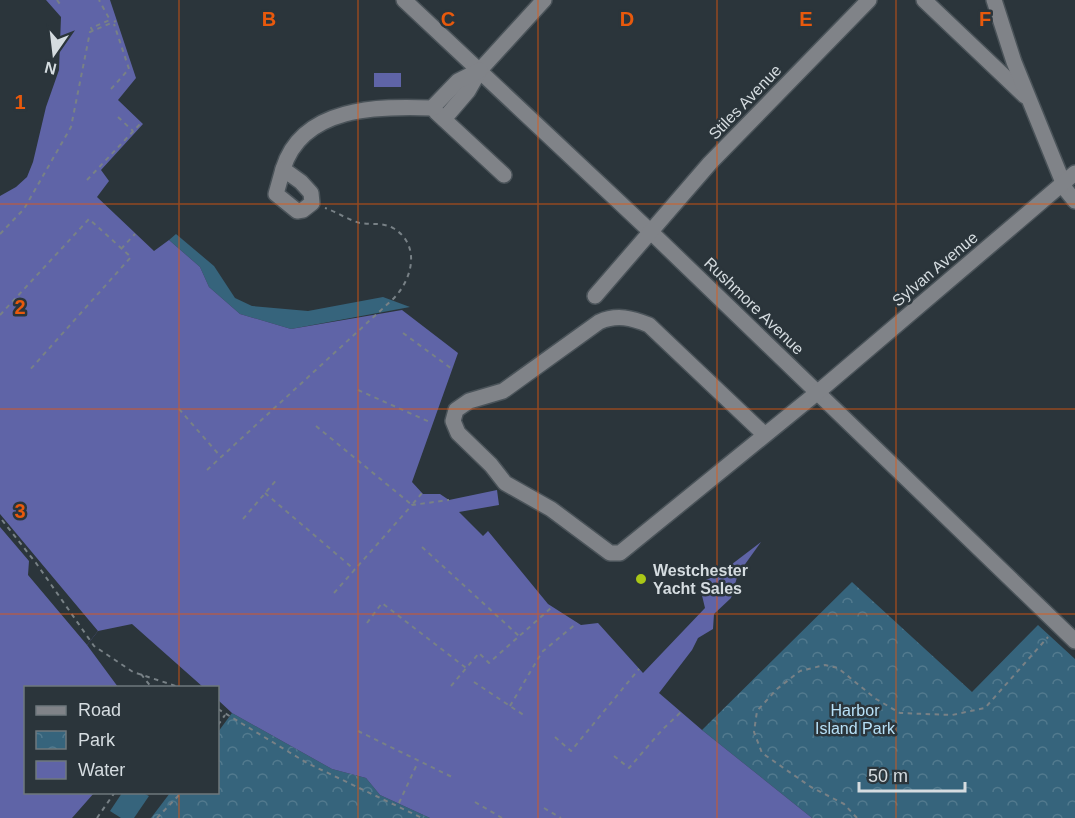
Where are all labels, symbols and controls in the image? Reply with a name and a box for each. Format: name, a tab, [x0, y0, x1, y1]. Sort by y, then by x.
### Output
text: B	[262, 8, 276, 30]
text: C	[441, 8, 455, 30]
text: D	[620, 8, 634, 30]
text: E	[799, 8, 813, 30]
text: F	[979, 8, 991, 30]
north arrow	[24, 24, 84, 84]
text: N	[43, 58, 58, 78]
street label: Stiles Avenue	[705, 61, 785, 143]
text: 1	[14, 91, 26, 113]
street label: Sylvan Avenue	[889, 228, 981, 309]
street label: Rushmore Avenue	[701, 254, 807, 358]
text: 2	[14, 296, 26, 318]
text: 3	[14, 500, 26, 522]
place label: Westchester Yacht Sales	[653, 562, 748, 597]
marker: Westchester Yacht Sales	[634, 572, 648, 586]
legend	[24, 686, 219, 794]
text: Road	[78, 700, 121, 720]
park label: Harbor Island Park	[815, 702, 896, 737]
text: Park	[78, 730, 116, 750]
scale bar	[859, 755, 966, 793]
text: Water	[78, 760, 125, 780]
text: 50 m	[868, 766, 908, 786]

